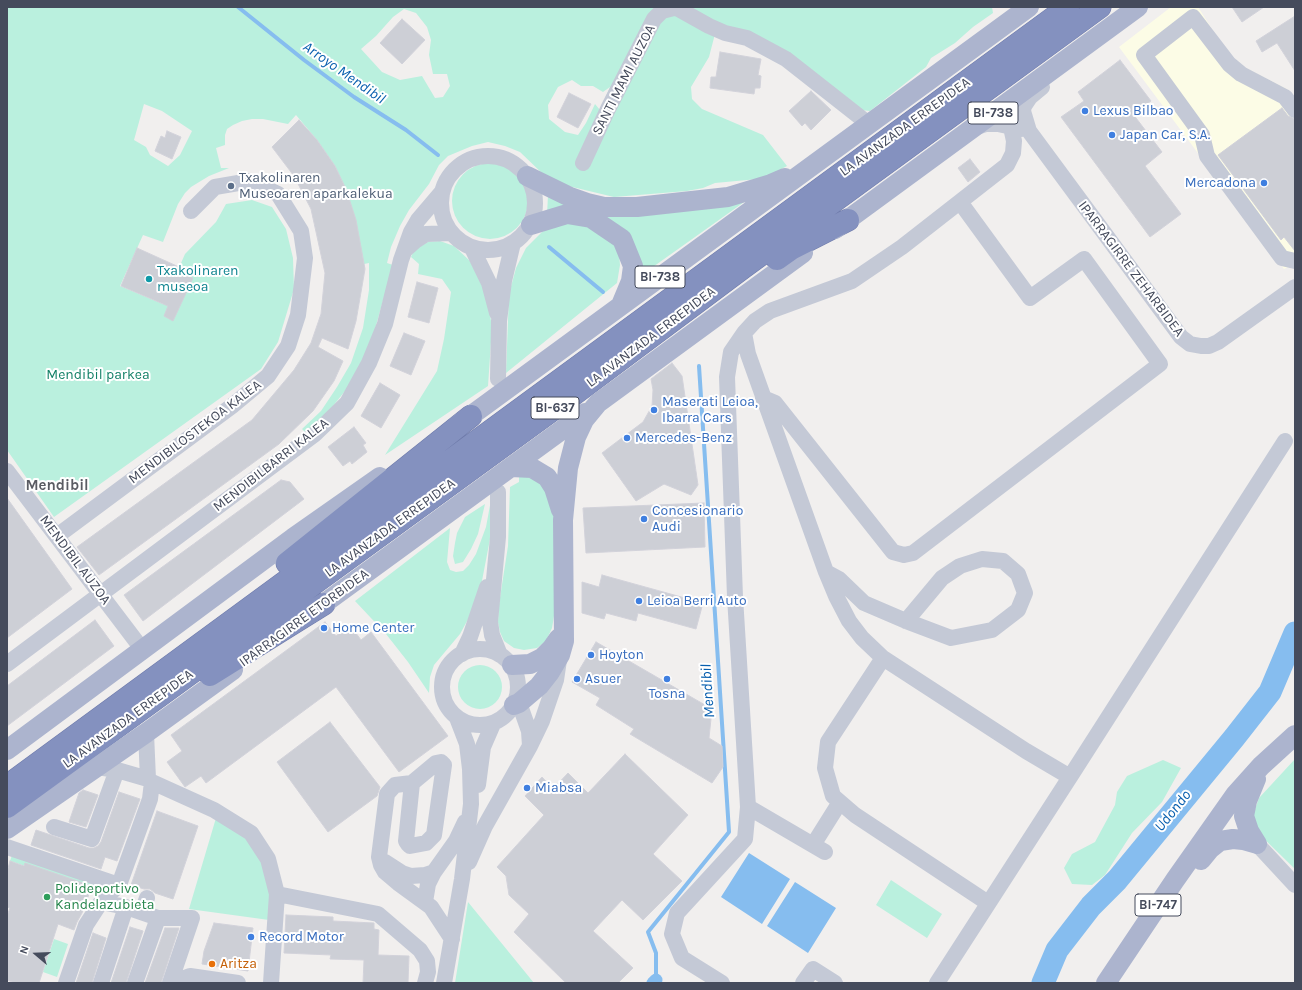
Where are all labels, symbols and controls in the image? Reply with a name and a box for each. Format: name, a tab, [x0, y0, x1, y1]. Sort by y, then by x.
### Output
street label: SANTI MAMI AUZOA	[589, 22, 659, 138]
water label: Arroyo Mendibil	[299, 38, 389, 108]
street label: LA AVANZADA ERREPIDEA	[836, 74, 974, 180]
road number: BI-738	[968, 102, 1018, 124]
place label: Lexus Bilbao	[1093, 103, 1173, 119]
marker: Lexus Bilbao	[1080, 106, 1090, 116]
place label: Japan Car, S.A.	[1120, 127, 1210, 143]
marker: Japan Car, S.A.	[1107, 130, 1117, 140]
place label: Txakolinaren Museoaren aparkalekua	[239, 170, 393, 202]
place label: Mercadona	[1185, 175, 1256, 191]
marker: Mercadona	[1259, 178, 1269, 188]
marker: Txakolinaren Museoaren aparkalekua	[226, 181, 236, 191]
street label: IPARRAGIRRE ZEHARBIDEA	[1074, 198, 1188, 340]
place label: Txakolinaren museoa	[157, 263, 239, 296]
road number: BI-738	[635, 266, 685, 288]
marker: Txakolinaren museoa	[144, 274, 154, 284]
street label: LA AVANZADA ERREPIDEA	[583, 283, 719, 391]
park label: Mendibil parkea	[46, 367, 150, 383]
street label: MENDIBILOSTEKOA KALEA	[125, 377, 265, 487]
place label: Maserati Leioa, Ibarra Cars	[662, 394, 758, 426]
road number: BI-637	[531, 397, 579, 419]
marker: Maserati Leioa, Ibarra Cars	[649, 405, 659, 415]
street label: MENDIBILBARRI KALEA	[210, 415, 332, 515]
place label: Mercedes-Benz	[635, 430, 732, 446]
marker: Mercedes-Benz	[622, 433, 632, 443]
street label: LA AVANZADA ERREPIDEA	[321, 475, 459, 581]
district label: Mendibil	[25, 477, 89, 495]
place label: Concesionario Audi	[652, 503, 743, 536]
street label: MENDIBIL AUZOA	[36, 512, 114, 608]
marker: Concesionario Audi	[639, 514, 649, 524]
street label: IPARRAGIRRE ETORBIDEA	[236, 565, 372, 671]
place label: Leioa Berri Auto	[647, 593, 747, 609]
marker: Leioa Berri Auto	[634, 596, 644, 606]
place label: Home Center	[332, 620, 414, 636]
marker: Home Center	[319, 623, 329, 633]
place label: Hoyton	[599, 647, 644, 663]
marker: Hoyton	[586, 650, 596, 660]
water label: Mendibil	[697, 663, 719, 719]
street label: LA AVANZADA ERREPIDEA	[59, 666, 197, 772]
place label: Asuer	[585, 671, 621, 687]
marker: Asuer	[572, 674, 582, 684]
marker: Tosna	[662, 674, 672, 684]
place label: Tosna	[648, 686, 686, 702]
place label: Miabsa	[535, 780, 582, 796]
marker: Miabsa	[522, 783, 532, 793]
water label: Udondo	[1151, 787, 1195, 835]
place label: Polideportivo Kandelazubieta	[55, 881, 155, 914]
marker: Polideportivo Kandelazubieta	[42, 892, 52, 902]
road number: BI-747	[1135, 894, 1181, 916]
place label: Record Motor	[259, 929, 344, 945]
marker: Record Motor	[246, 932, 256, 942]
north arrow	[16, 934, 56, 974]
text: N	[17, 944, 32, 956]
place label: Aritza	[220, 956, 257, 972]
marker: Aritza	[207, 959, 217, 969]

